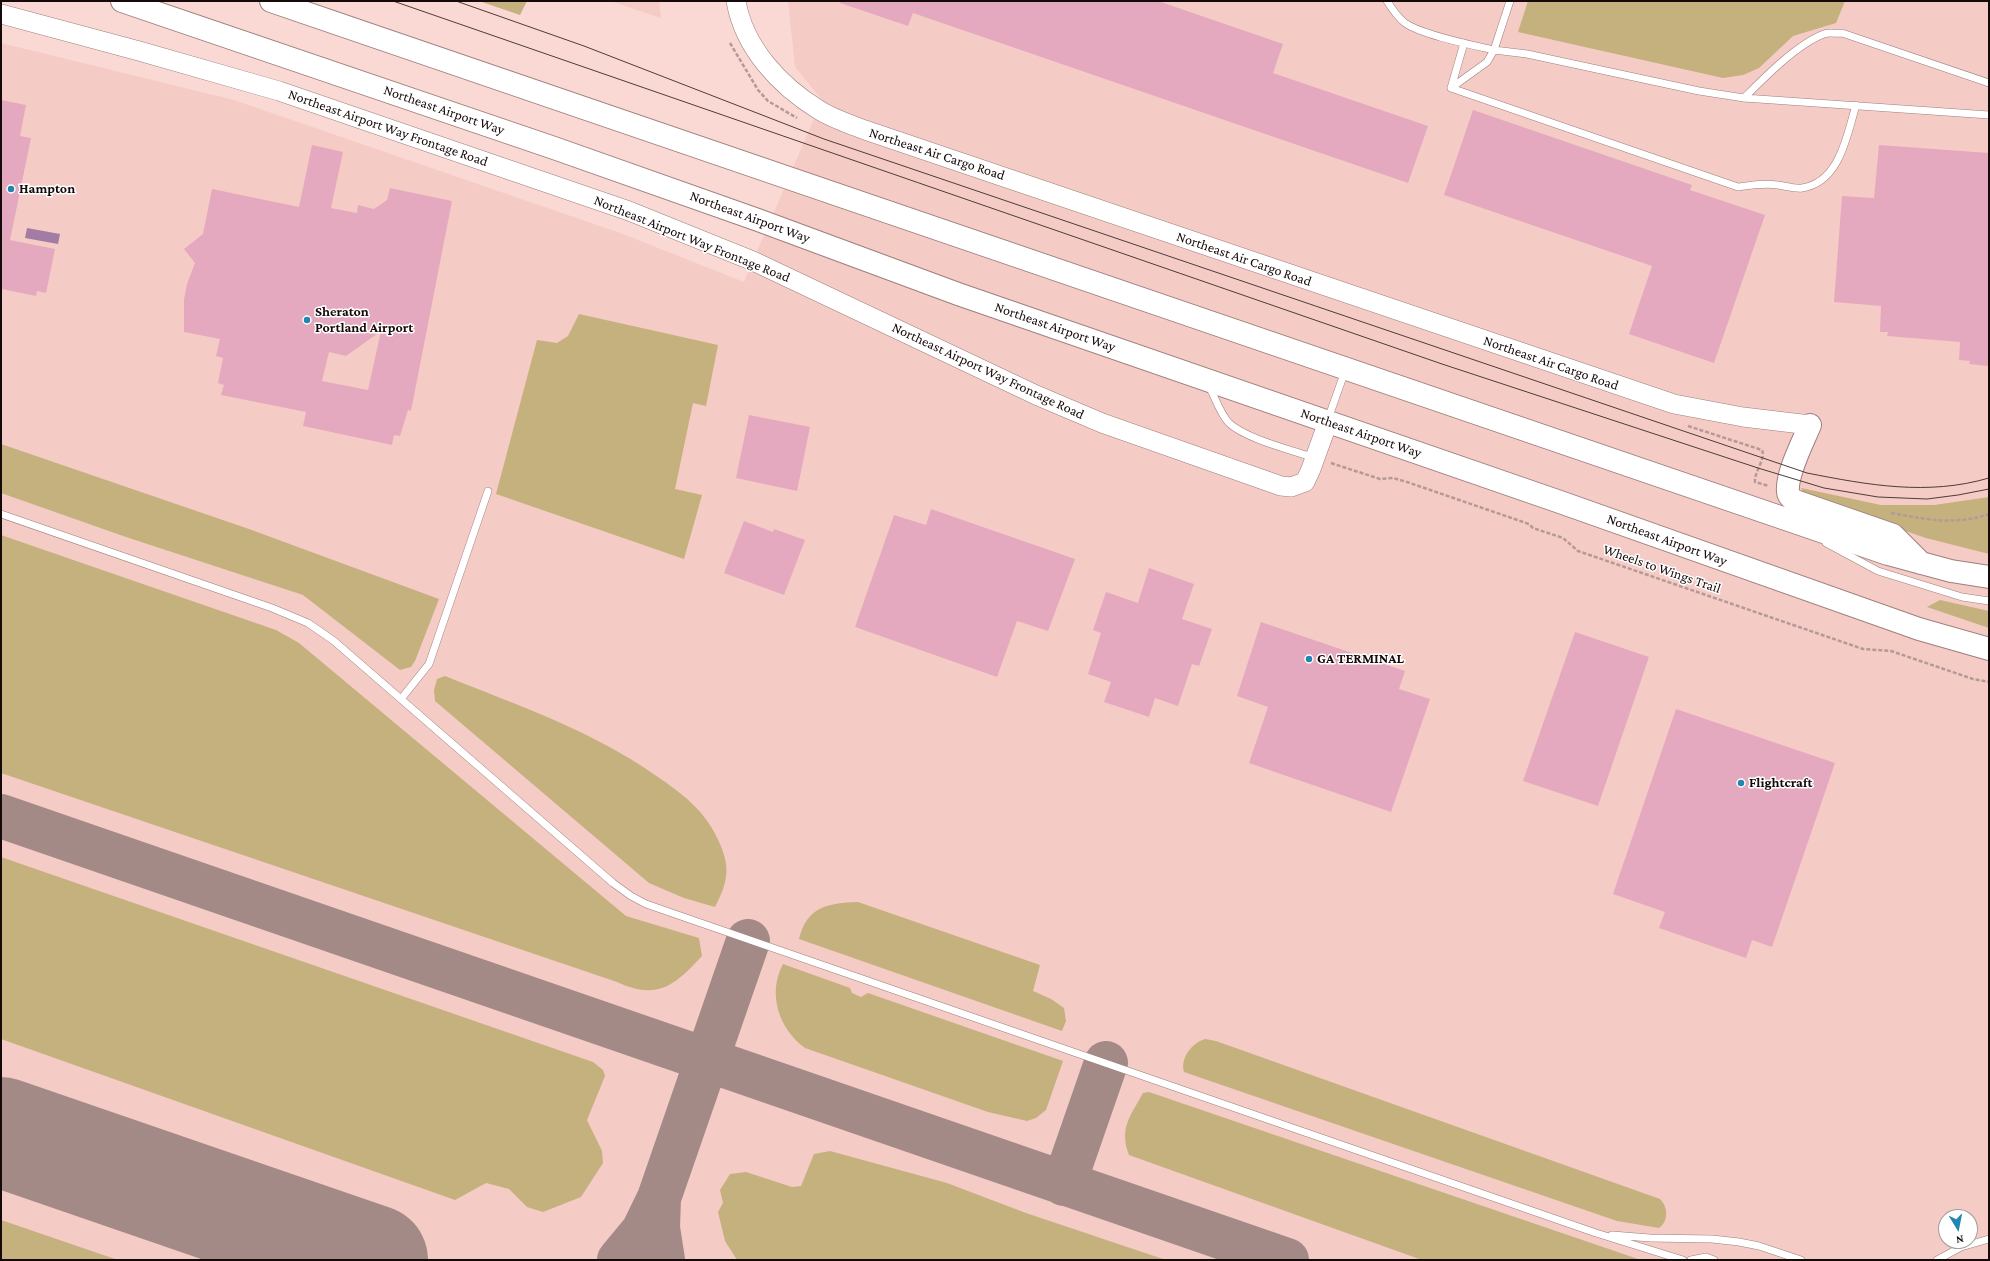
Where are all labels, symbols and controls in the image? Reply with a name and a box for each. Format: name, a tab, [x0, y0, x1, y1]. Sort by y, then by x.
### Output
street label: Northeast Airport Way	[381, 81, 507, 139]
street label: Northeast Airport Way Frontage Road	[286, 86, 490, 170]
street label: Northeast Air Cargo Road	[867, 124, 1007, 184]
place label: Hampton	[19, 181, 75, 197]
marker: Hampton	[6, 184, 16, 194]
street label: Northeast Airport Way	[688, 187, 812, 247]
street label: Northeast Airport Way Frontage Road	[591, 192, 793, 286]
street label: Northeast Air Cargo Road	[1174, 228, 1314, 290]
street label: Northeast Airport Way	[992, 298, 1118, 356]
place label: Sheraton Portland Airport	[315, 304, 413, 336]
marker: Sheraton Portland Airport	[302, 315, 312, 325]
street label: Northeast Airport Way Frontage Road	[889, 319, 1087, 423]
street label: Northeast Air Cargo Road	[1481, 332, 1621, 394]
street label: Northeast Airport Way	[1298, 404, 1424, 462]
street label: Northeast Airport Way	[1605, 510, 1729, 570]
street label: Wheels to Wings Trail	[1601, 541, 1723, 597]
place label: GA TERMINAL	[1317, 651, 1404, 667]
marker: GA TERMINAL	[1304, 654, 1314, 664]
place label: Flightcraft	[1749, 775, 1812, 791]
marker: Flightcraft	[1736, 778, 1746, 788]
north arrow	[1938, 1209, 1978, 1249]
text: N	[1955, 1233, 1965, 1246]

